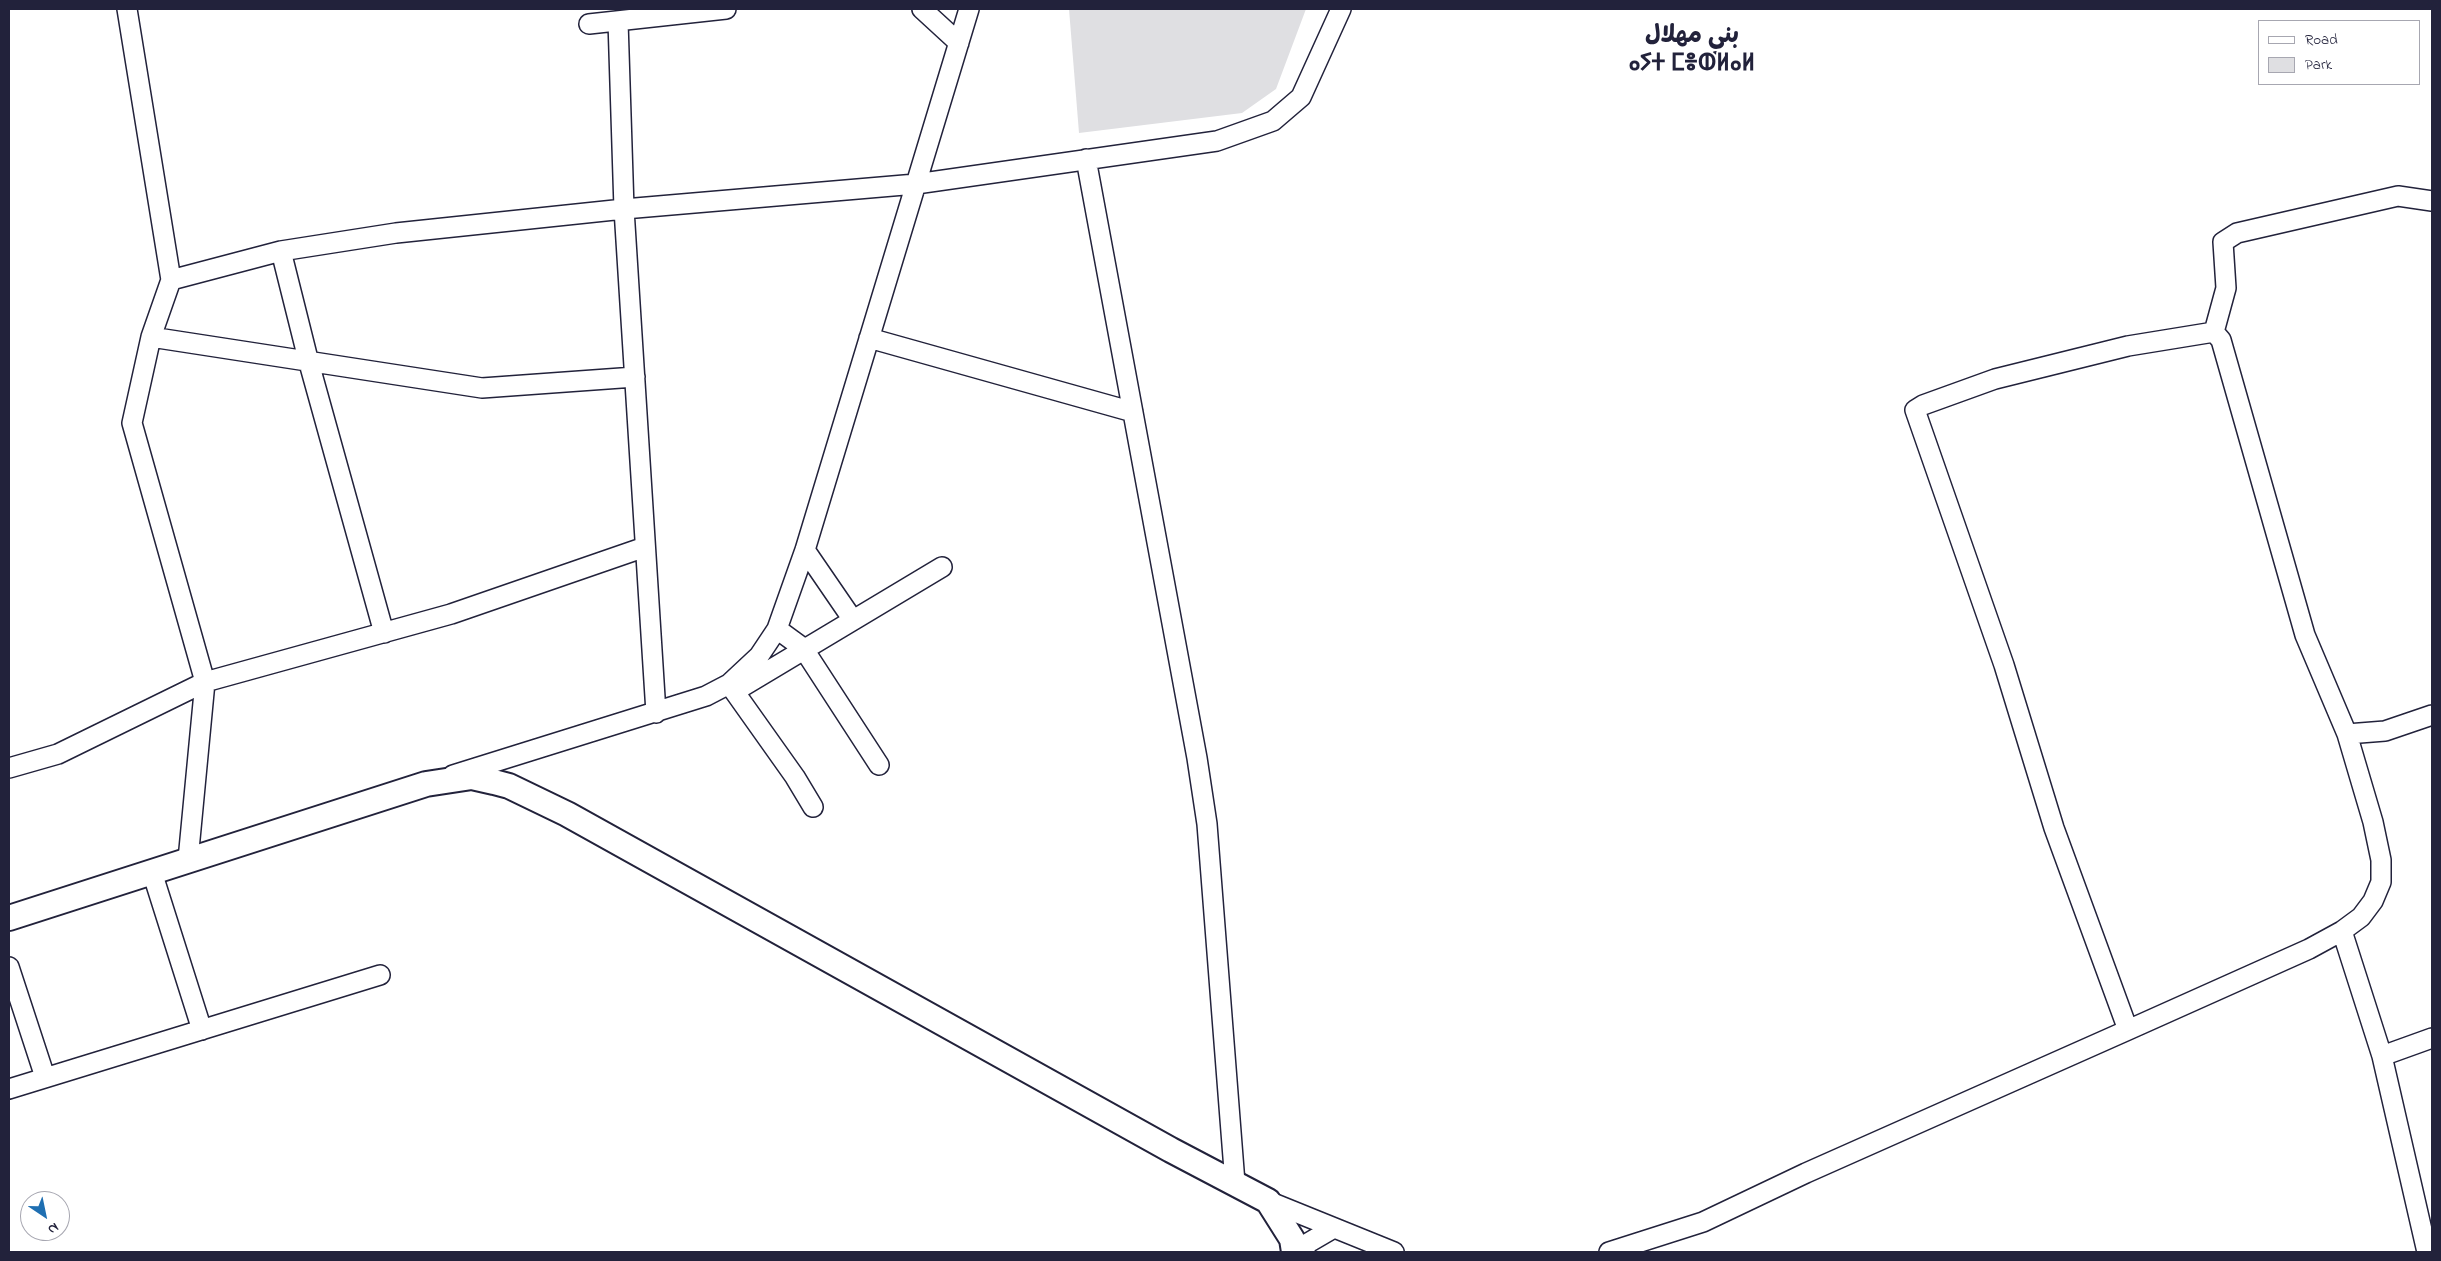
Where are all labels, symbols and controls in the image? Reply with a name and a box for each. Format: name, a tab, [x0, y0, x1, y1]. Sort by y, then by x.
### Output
legend	[2258, 20, 2421, 85]
district label: بني مهلال ⴰⵢⵜ ⵎⴻⵀⵍⴰⵍ	[1629, 24, 1755, 80]
text: Road	[2305, 29, 2338, 51]
text: Park	[2305, 54, 2332, 76]
north arrow	[20, 1191, 70, 1241]
text: N	[43, 1217, 63, 1239]

